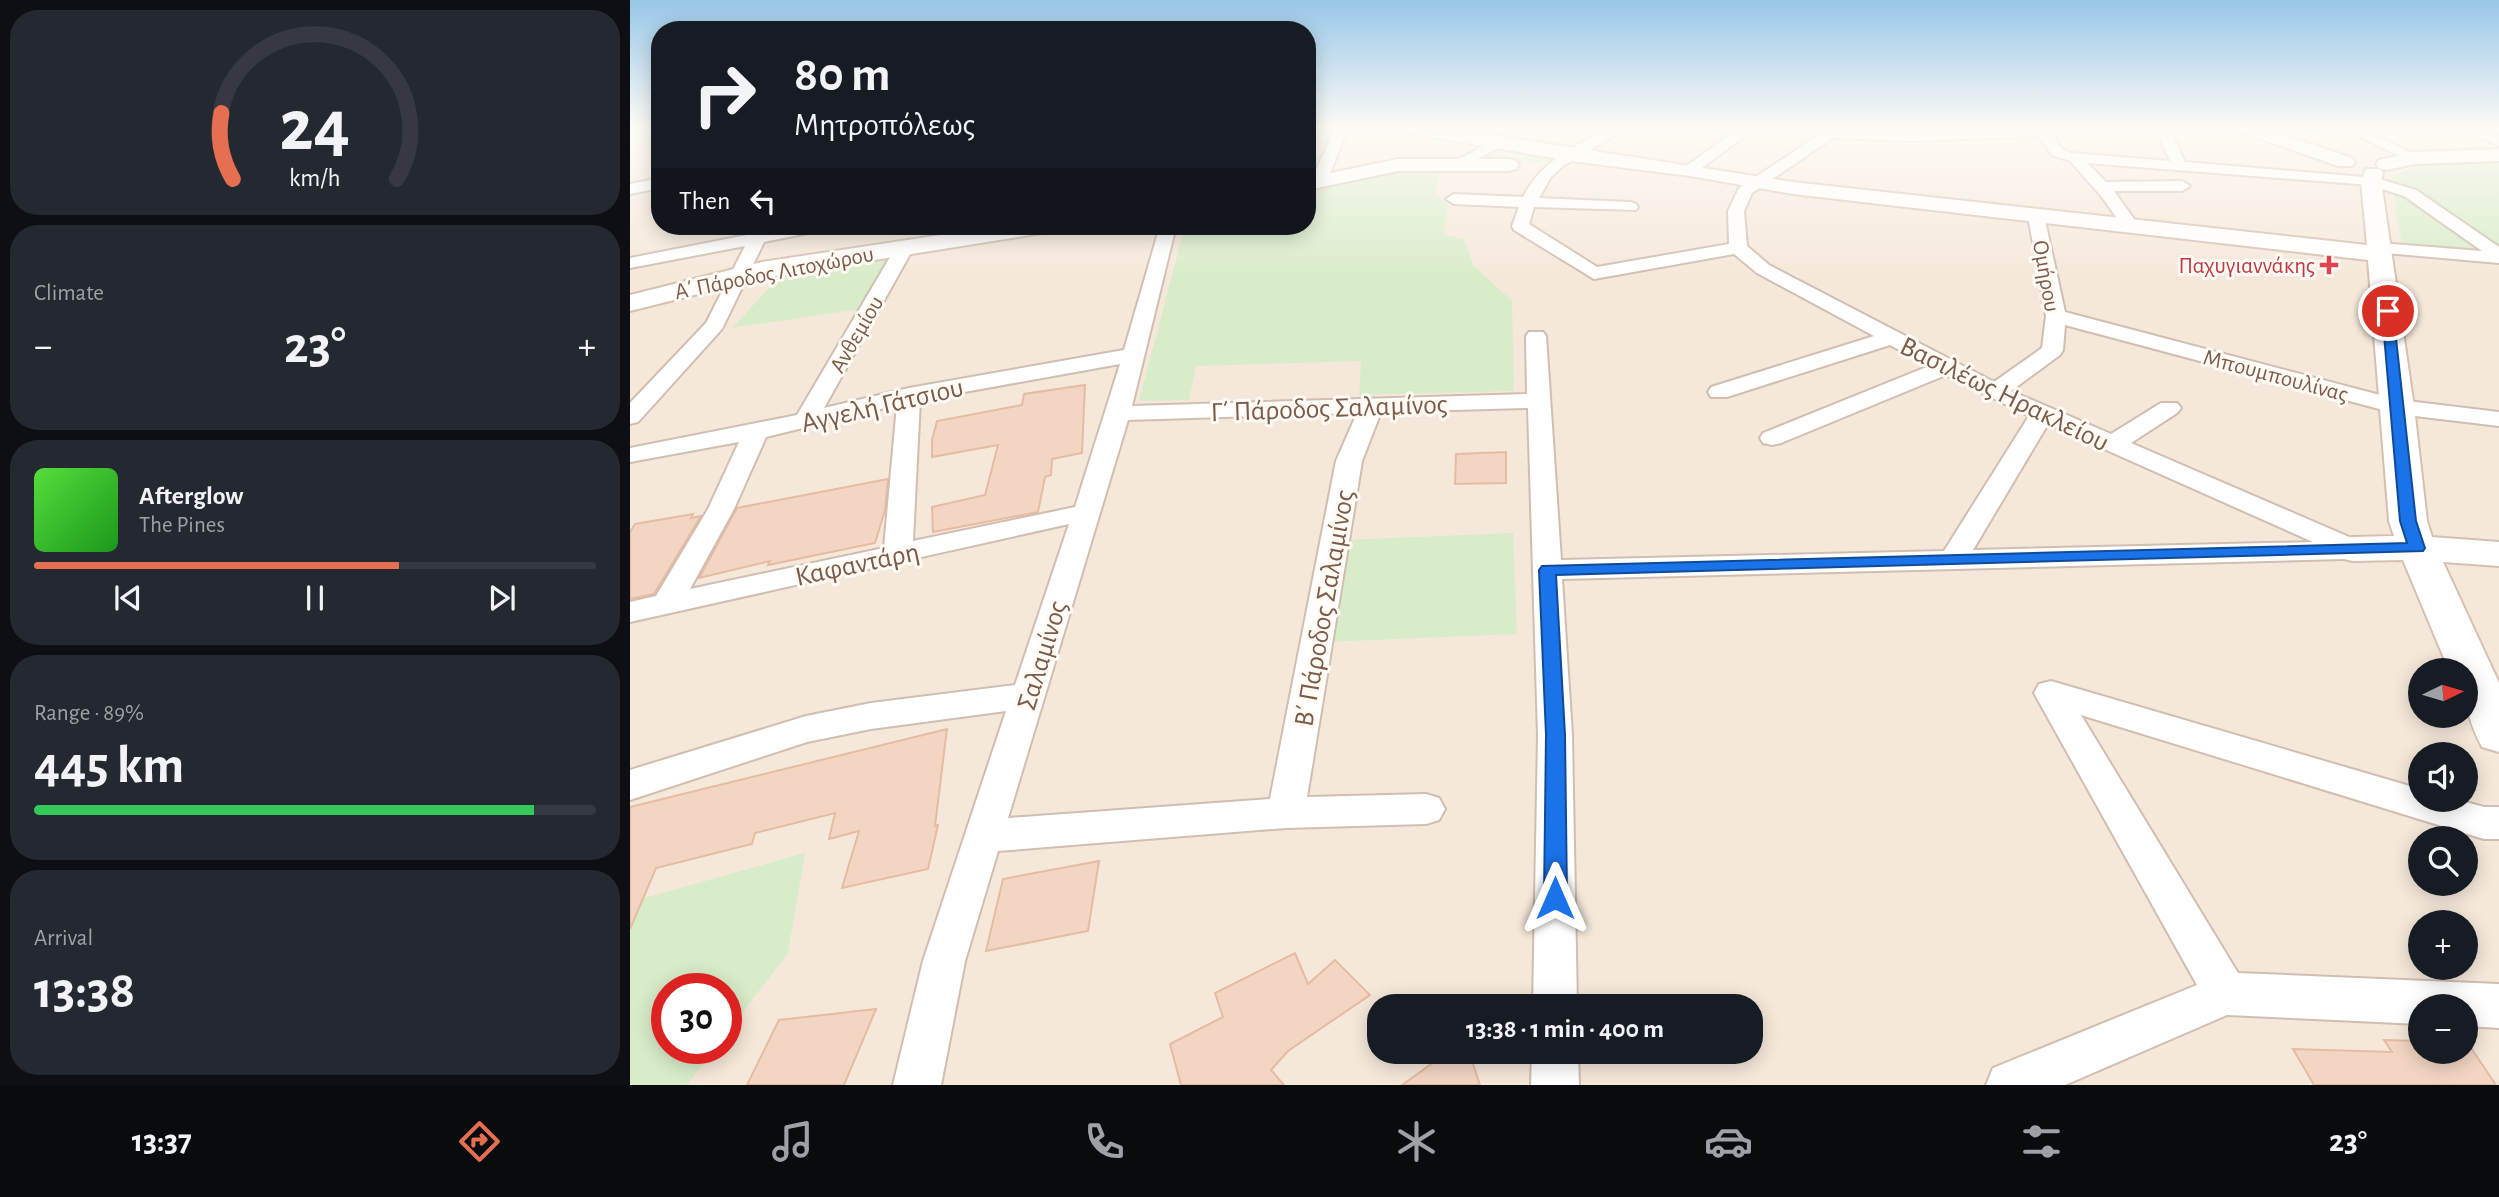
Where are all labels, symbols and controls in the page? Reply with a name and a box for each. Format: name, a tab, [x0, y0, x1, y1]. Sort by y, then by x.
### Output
icon: right	[679, 49, 770, 140]
text: 80 m	[794, 51, 891, 100]
text: 24	[280, 91, 350, 164]
text: Μητροπόλεως	[794, 109, 975, 141]
text: km/h	[289, 165, 341, 190]
icon: left	[744, 182, 782, 220]
text: Then	[679, 188, 730, 214]
street label: Ομήρου	[2028, 239, 2063, 314]
street label: Α΄ Πάροδος Λιτοχώρου	[673, 243, 876, 304]
place label: Παχυγιαννάκης	[2178, 255, 2315, 278]
marker: Παχυγιαννάκης	[2321, 257, 2337, 273]
pin	[2358, 281, 2418, 341]
text: Climate	[34, 282, 104, 305]
street label: Ανθεμίου	[826, 292, 888, 377]
icon: arrive	[2369, 292, 2407, 330]
text: 23°	[284, 320, 346, 372]
text: −	[34, 328, 52, 366]
text: +	[578, 328, 596, 366]
street label: Βασιλέως Ηρακλείου	[1895, 332, 2113, 457]
street label: Μπουμπουλίνας	[2201, 346, 2351, 407]
street label: Αγγελή Γάτσιου	[799, 374, 966, 438]
street label: Γ΄ Πάροδος Σαλαμίνος	[1210, 391, 1448, 427]
text: Afterglow	[139, 483, 243, 509]
street label: Β΄ Πάροδος Σαλαμίνος	[1290, 488, 1360, 729]
text: The Pines	[139, 514, 225, 537]
street label: Καφαντάρη	[793, 538, 922, 592]
icon: previous	[109, 579, 147, 617]
icon: pause	[296, 579, 334, 617]
icon: next	[483, 579, 521, 617]
street label: Σαλαμίνος	[1013, 597, 1073, 714]
north arrow	[2408, 658, 2478, 728]
map controls	[2408, 658, 2478, 1064]
text: Range · 89%	[34, 702, 144, 725]
text: 445 km	[34, 740, 184, 792]
button: sound	[2408, 742, 2478, 812]
button: search	[2408, 826, 2478, 896]
position arrow	[1518, 861, 1592, 935]
button: +	[2408, 910, 2478, 980]
text: Arrival	[34, 927, 93, 950]
text: 13:38	[34, 965, 135, 1017]
speed limit sign: 30	[651, 973, 742, 1064]
button: −	[2408, 994, 2478, 1064]
text: 13:38 · 1 min · 400 m	[1466, 1016, 1664, 1042]
icon: directions	[455, 1117, 504, 1166]
icon: music	[768, 1117, 817, 1166]
icon: phone	[1080, 1117, 1129, 1166]
icon: climate	[1392, 1117, 1441, 1166]
icon: car	[1704, 1117, 1753, 1166]
icon: filters	[2017, 1117, 2066, 1166]
text: 13:37	[132, 1125, 192, 1157]
text: 23°	[2329, 1125, 2367, 1157]

